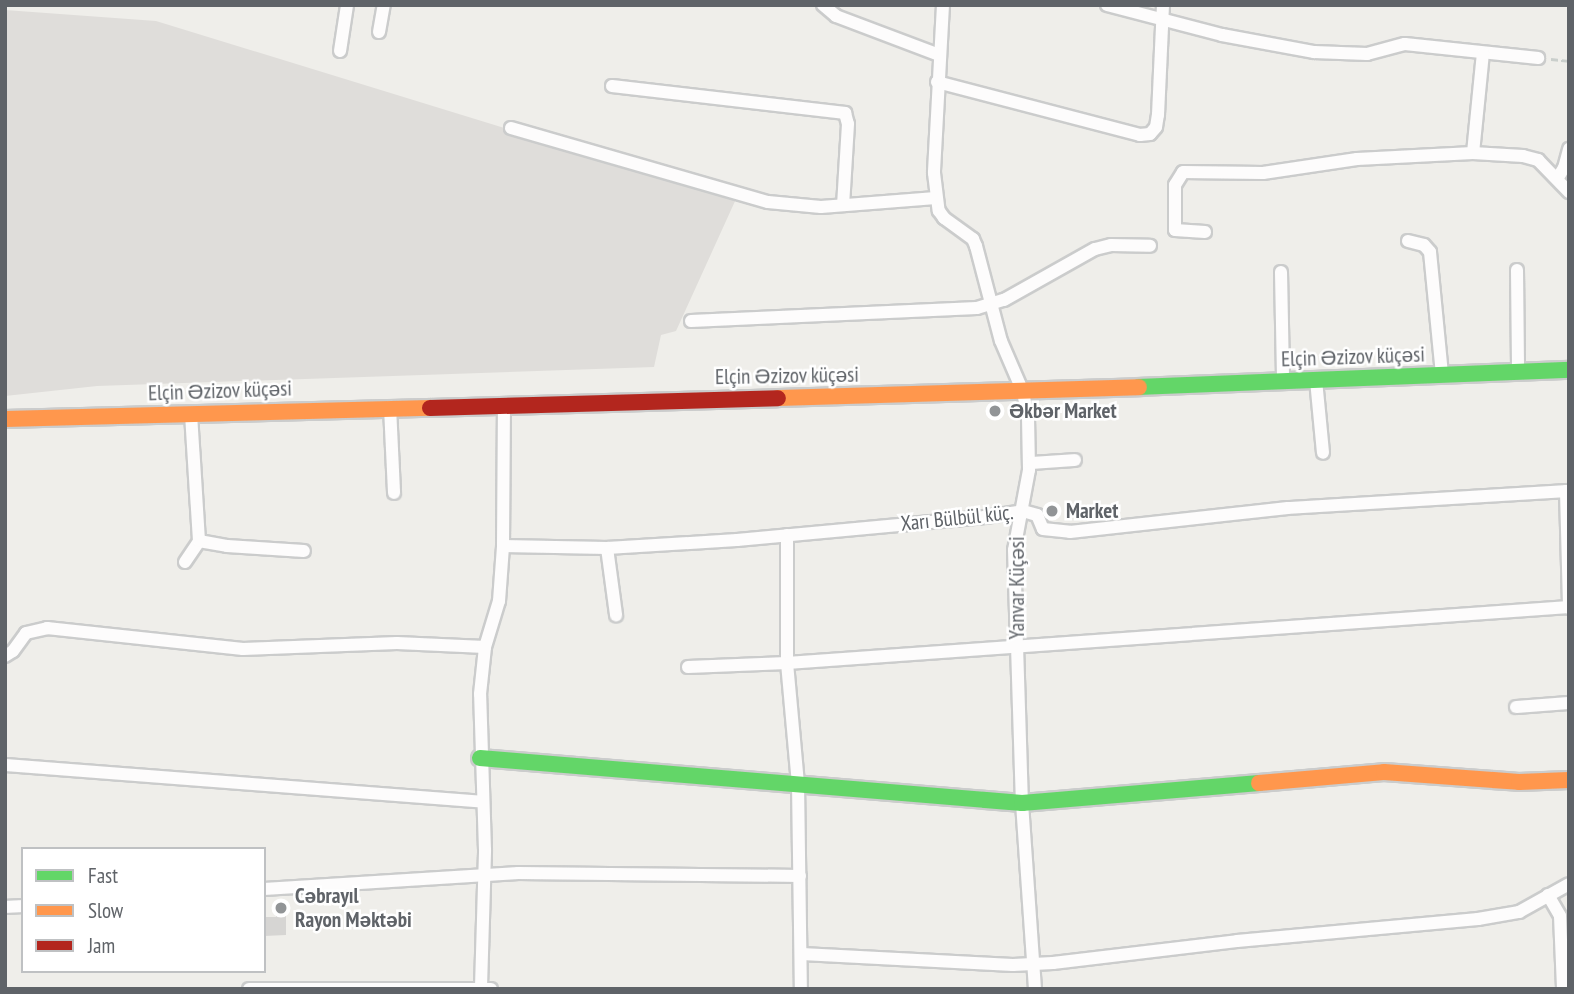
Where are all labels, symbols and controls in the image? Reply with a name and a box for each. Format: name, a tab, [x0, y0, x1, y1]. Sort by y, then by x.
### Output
street label: Elçin Əzizov küçəsi	[1280, 342, 1426, 372]
street label: Elçin Əzizov küçəsi	[715, 362, 859, 390]
street label: Elçin Əzizov küçəsi	[147, 376, 293, 406]
place label: Əkbər Market	[1009, 398, 1117, 424]
marker: Əkbər Market	[987, 403, 1003, 419]
place label: Market	[1066, 498, 1118, 524]
street label: Xarı Bülbül küç.	[899, 500, 1015, 536]
marker: Market	[1044, 503, 1060, 519]
street label: Yanvar Küçəsi	[1004, 537, 1030, 639]
legend	[21, 847, 266, 973]
text: Fast	[88, 862, 118, 889]
place label: Cəbrayıl Rayon Məktəbi	[295, 883, 412, 933]
text: Slow	[88, 897, 123, 924]
marker: Cəbrayıl Rayon Məktəbi	[273, 900, 289, 916]
text: Jam	[88, 932, 115, 959]

